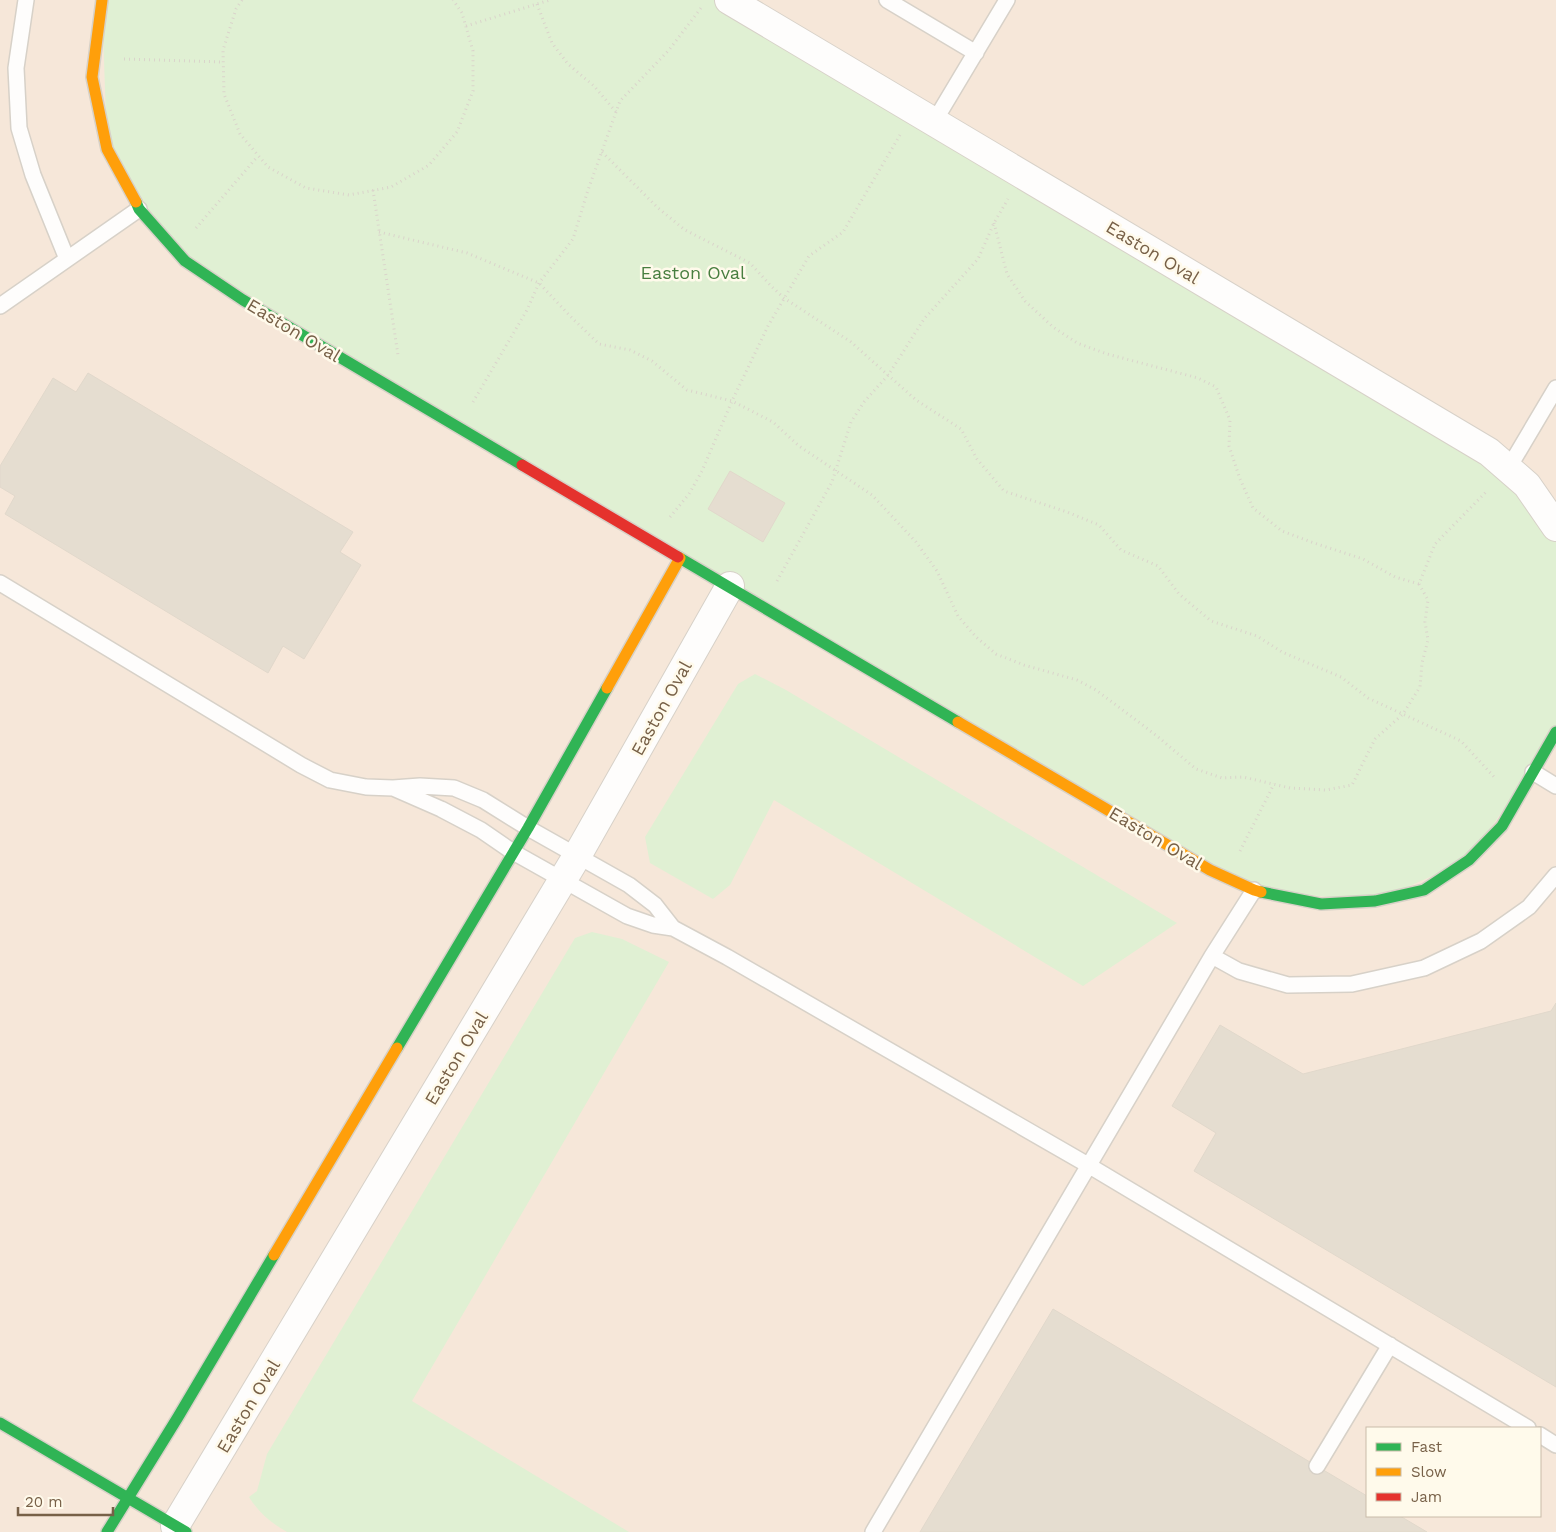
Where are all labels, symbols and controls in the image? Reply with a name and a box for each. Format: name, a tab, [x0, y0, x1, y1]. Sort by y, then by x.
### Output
street label: Easton Oval	[1103, 216, 1204, 288]
park label: Easton Oval	[640, 262, 746, 283]
street label: Easton Oval	[244, 294, 345, 366]
street label: Easton Oval	[626, 657, 696, 759]
street label: Easton Oval	[1106, 802, 1207, 874]
street label: Easton Oval	[420, 1007, 492, 1108]
street label: Easton Oval	[212, 1355, 284, 1456]
legend	[1366, 1427, 1541, 1517]
text: Fast	[1411, 1438, 1443, 1456]
text: Slow	[1411, 1463, 1447, 1481]
scale bar	[18, 1484, 112, 1516]
text: Jam	[1411, 1488, 1442, 1506]
text: 20 m	[25, 1493, 63, 1511]

